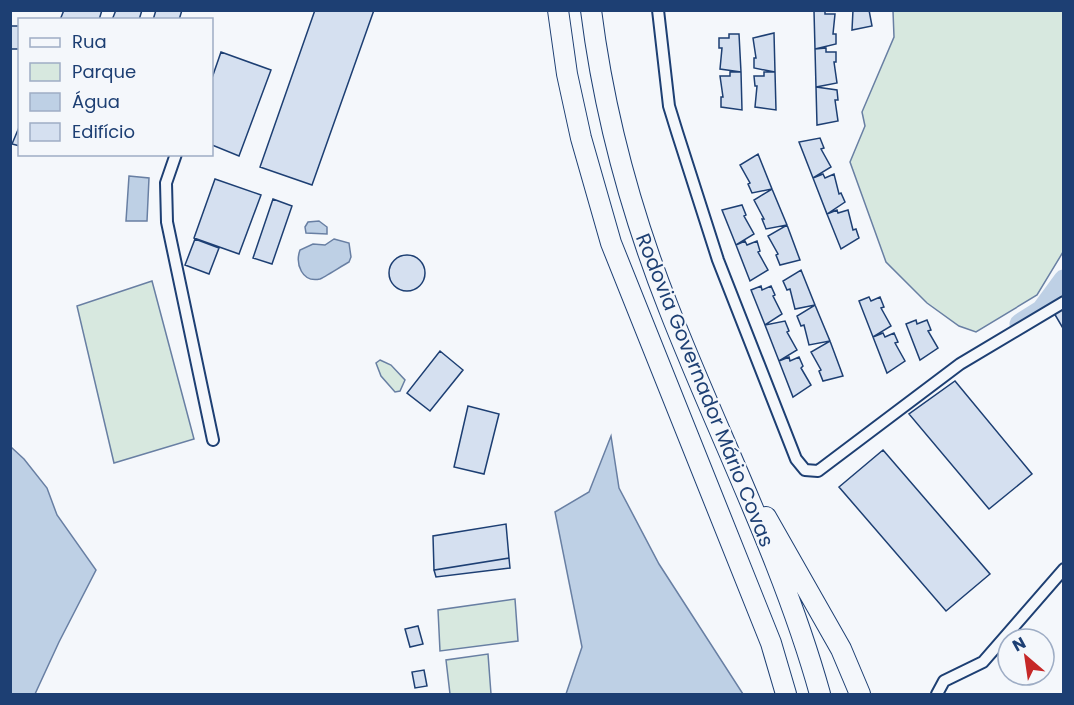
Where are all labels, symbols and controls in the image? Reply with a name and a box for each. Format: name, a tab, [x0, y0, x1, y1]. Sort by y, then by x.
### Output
legend	[18, 18, 213, 156]
text: Rua	[72, 29, 107, 54]
text: Parque	[72, 59, 136, 84]
text: Água	[72, 89, 120, 114]
text: Edifício	[72, 119, 135, 144]
street label: Rodovia Governador Mário Covas	[629, 229, 781, 551]
north arrow	[996, 627, 1056, 687]
text: N	[1008, 631, 1030, 657]

